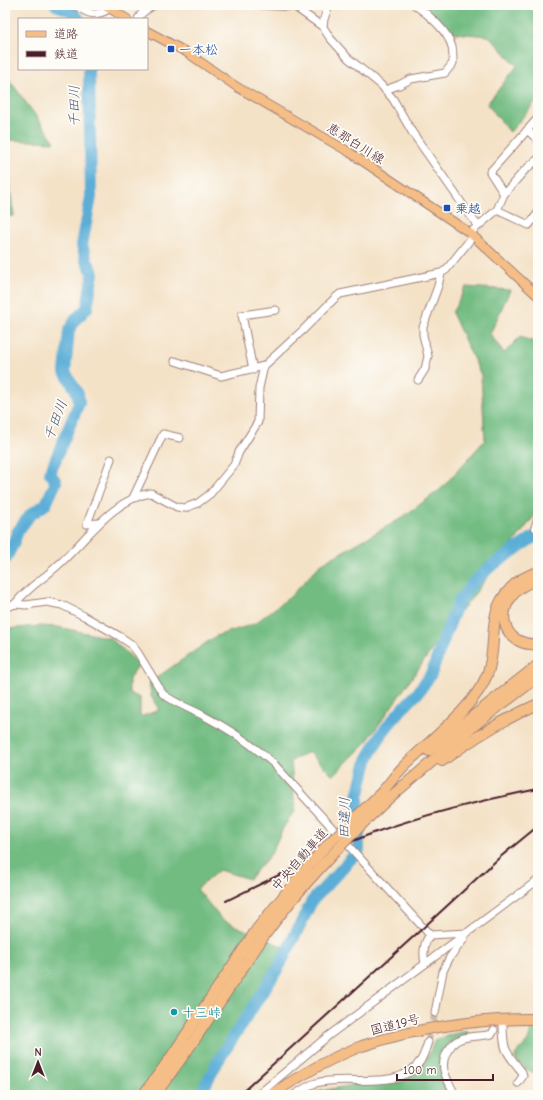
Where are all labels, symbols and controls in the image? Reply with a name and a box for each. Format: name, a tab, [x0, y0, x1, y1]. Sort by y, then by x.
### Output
legend	[18, 18, 148, 70]
text: 道路	[54, 27, 78, 41]
place label: 一本松	[179, 42, 218, 57]
marker: 一本松	[166, 44, 176, 54]
text: 鉄道	[54, 47, 78, 61]
water label: 千田川	[66, 85, 83, 127]
street label: 恵那白川線	[324, 120, 388, 168]
place label: 乗越	[455, 201, 481, 216]
marker: 乗越	[442, 203, 452, 213]
water label: 千田川	[40, 398, 71, 443]
water label: 田違川	[336, 797, 353, 839]
street label: 中央自動車道	[268, 825, 331, 894]
place label: 十三峠	[182, 1005, 221, 1020]
marker: 十三峠	[169, 1007, 179, 1017]
street label: 国道19号	[369, 1011, 422, 1038]
north arrow	[18, 1042, 58, 1082]
text: N	[34, 1046, 42, 1059]
scale bar	[397, 1056, 493, 1082]
text: 100 m	[403, 1063, 436, 1077]

